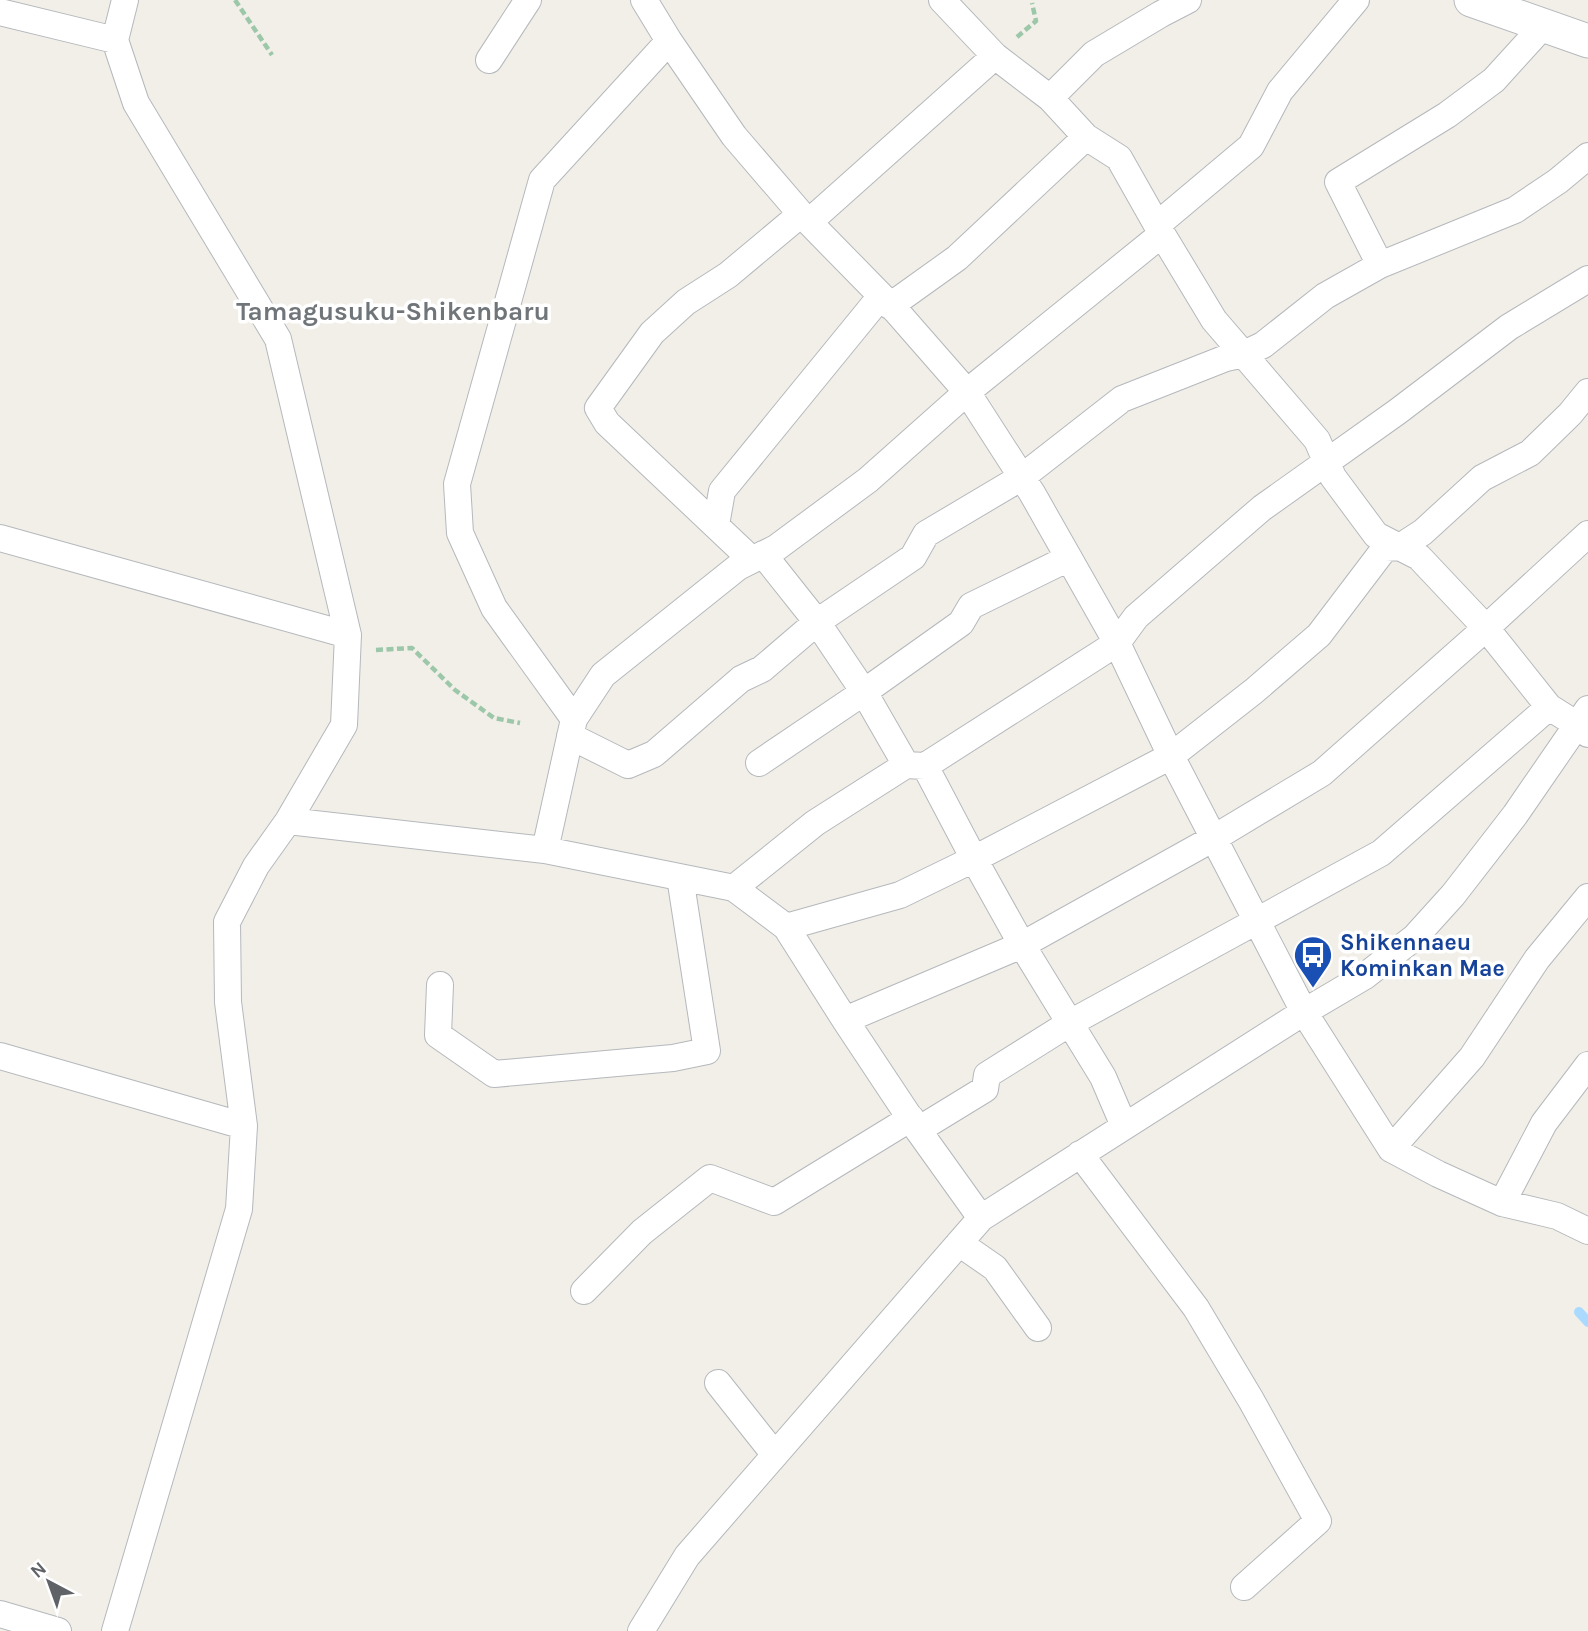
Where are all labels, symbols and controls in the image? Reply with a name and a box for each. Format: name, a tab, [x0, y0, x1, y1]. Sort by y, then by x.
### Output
district label: Tamagusuku-Shikenbaru	[236, 296, 550, 327]
place label: Shikennaeu Kominkan Mae	[1340, 929, 1505, 982]
bus stop icon: Shikennaeu Kominkan Mae	[1292, 934, 1334, 989]
north arrow	[14, 1547, 84, 1617]
text: N	[26, 1557, 51, 1583]

